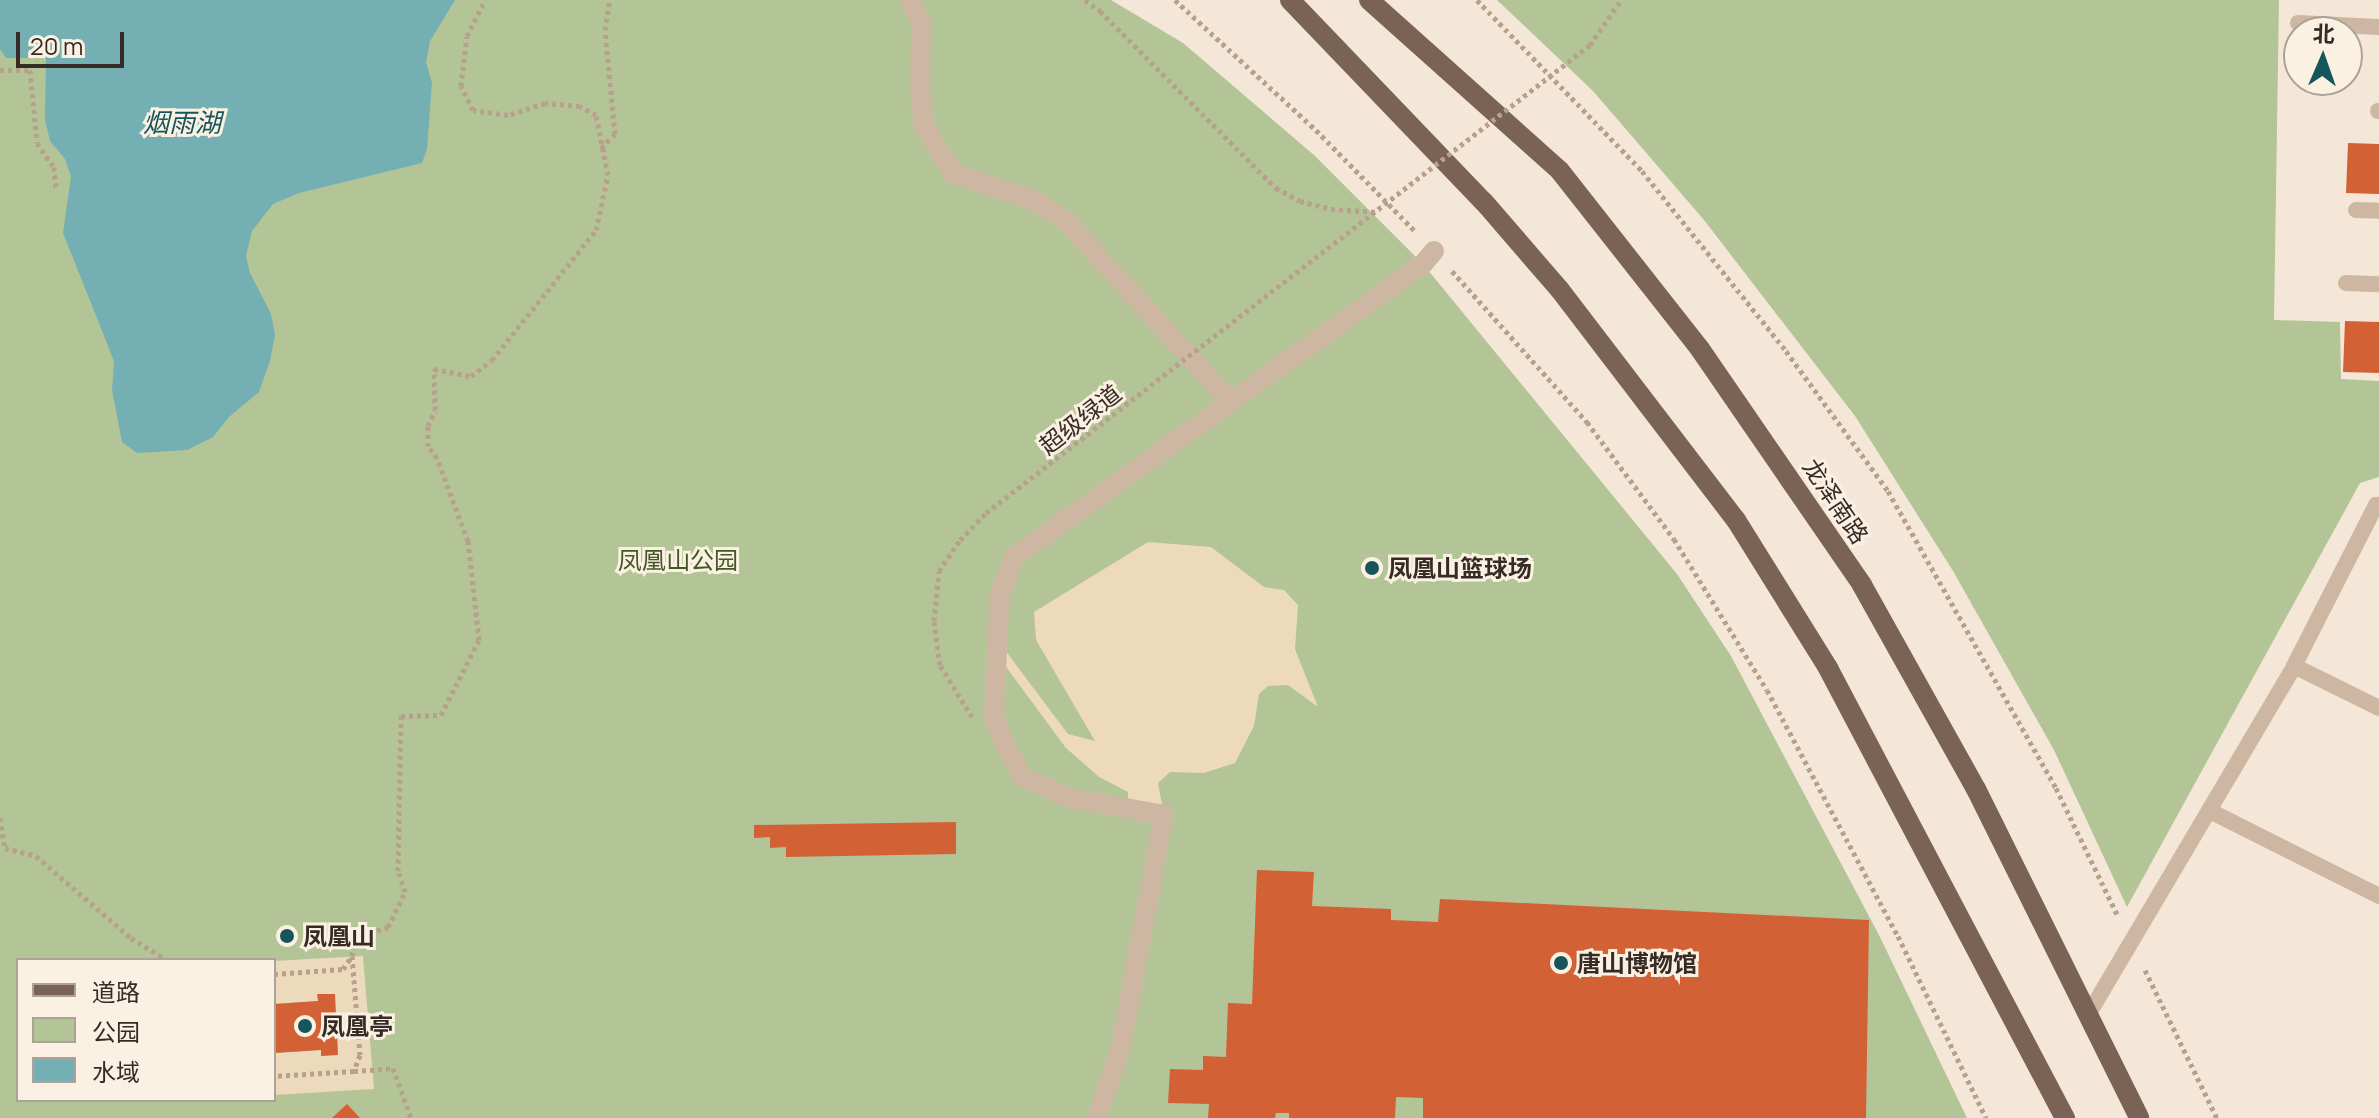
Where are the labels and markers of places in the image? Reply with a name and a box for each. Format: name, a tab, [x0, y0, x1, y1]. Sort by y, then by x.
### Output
place label: 凤凰山篮球场	[1388, 554, 1532, 582]
marker: 凤凰山篮球场	[1363, 559, 1381, 577]
place label: 凤凰山	[303, 922, 375, 950]
marker: 凤凰山	[278, 927, 296, 945]
place label: 唐山博物馆	[1577, 949, 1697, 977]
marker: 唐山博物馆	[1552, 954, 1570, 972]
place label: 凤凰亭	[321, 1012, 393, 1040]
marker: 凤凰亭	[296, 1017, 314, 1035]

